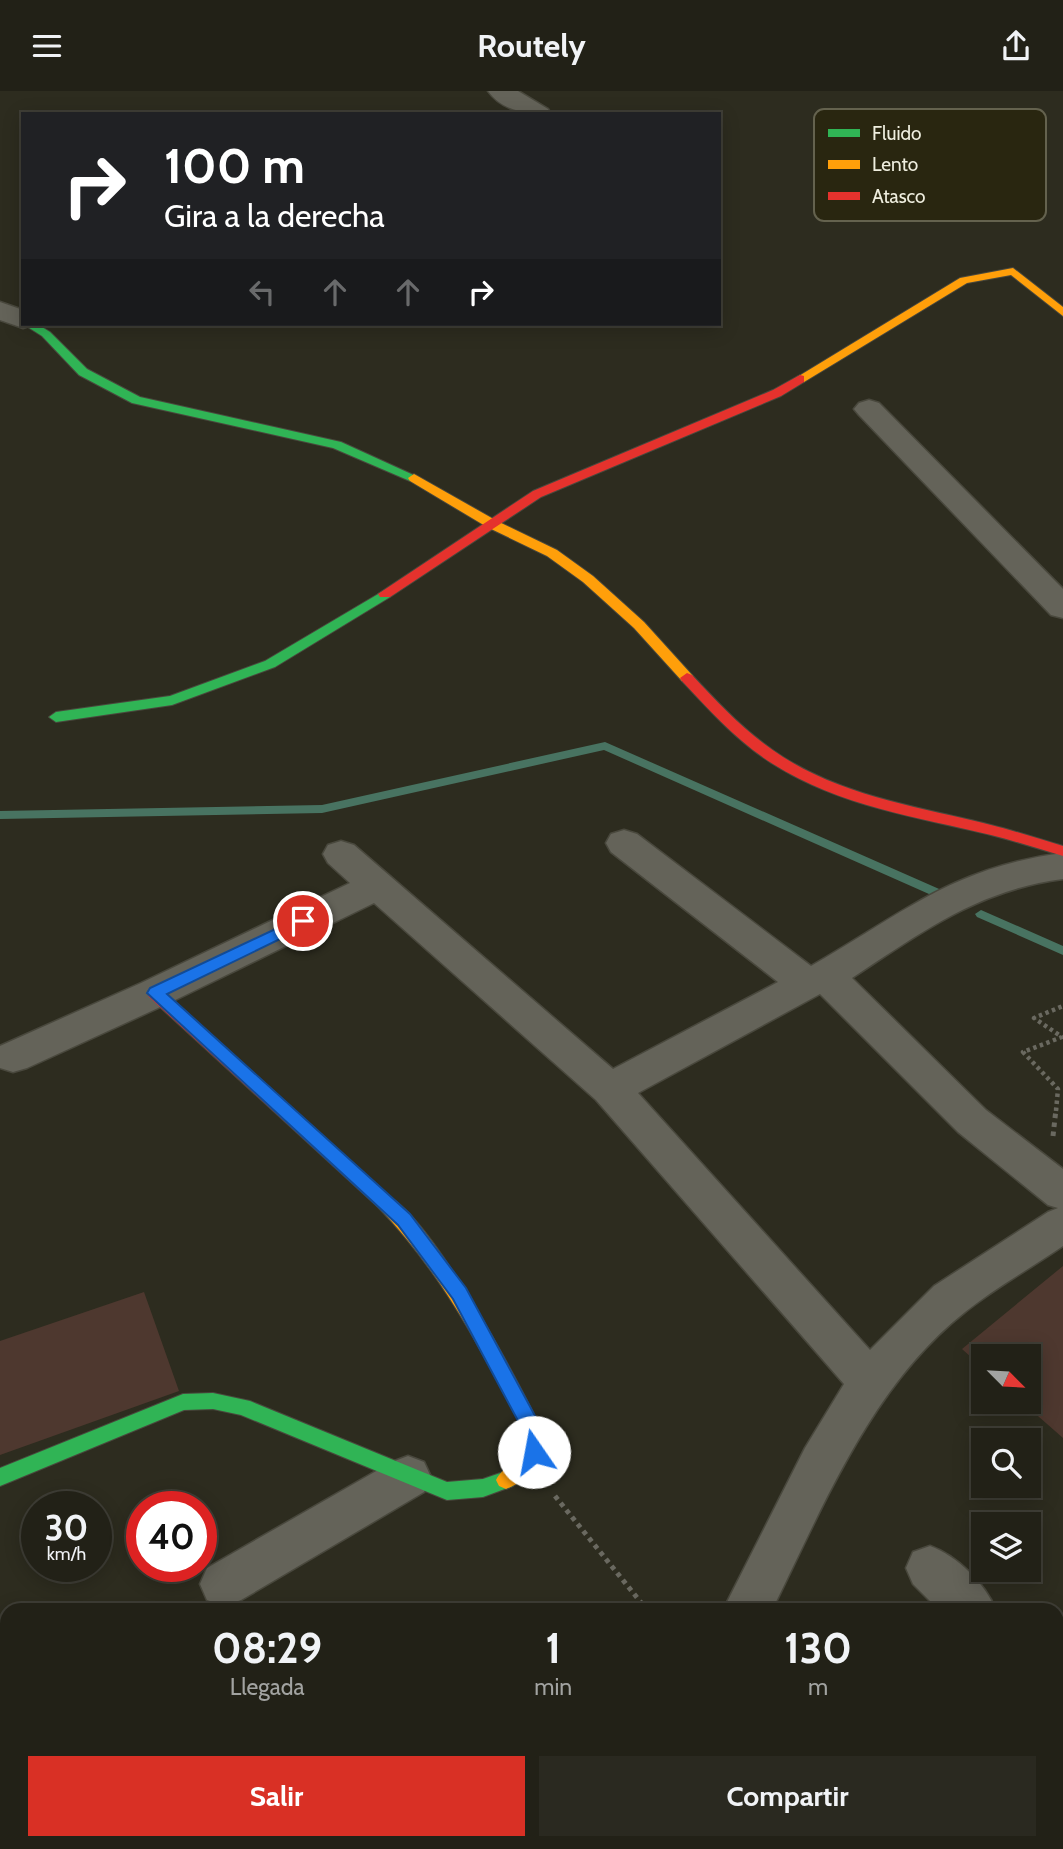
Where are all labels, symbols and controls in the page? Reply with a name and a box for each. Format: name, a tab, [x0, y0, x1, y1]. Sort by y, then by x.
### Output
text: Routely	[477, 26, 586, 65]
icon: menu	[28, 27, 66, 65]
icon: share	[997, 27, 1035, 65]
legend	[814, 109, 1046, 221]
text: Fluido	[872, 122, 921, 145]
text: 100 m	[164, 136, 305, 195]
icon: right	[49, 140, 140, 231]
text: Lento	[872, 153, 918, 176]
text: Atasco	[872, 185, 926, 208]
text: Gira a la derecha	[164, 196, 385, 235]
icon: left	[243, 273, 281, 311]
icon: ahead	[316, 273, 354, 311]
icon: ahead	[389, 273, 427, 311]
icon: right	[462, 273, 500, 311]
pin	[273, 891, 333, 951]
icon: arrive	[284, 902, 322, 940]
north arrow	[971, 1344, 1041, 1414]
map controls	[971, 1344, 1041, 1582]
position arrow	[497, 1415, 571, 1489]
button: search	[971, 1428, 1041, 1498]
speed limit sign: 40	[126, 1491, 217, 1582]
text: 30	[45, 1506, 88, 1549]
button: layers	[971, 1512, 1041, 1582]
text: km/h	[47, 1543, 86, 1565]
text: 08:29	[212, 1622, 322, 1674]
text: 1	[545, 1622, 561, 1674]
text: 130	[784, 1622, 852, 1674]
text: Llegada	[230, 1673, 305, 1701]
text: min	[534, 1673, 572, 1701]
text: m	[808, 1673, 828, 1701]
button: Salir	[28, 1756, 525, 1836]
button: Compartir	[539, 1756, 1036, 1836]

